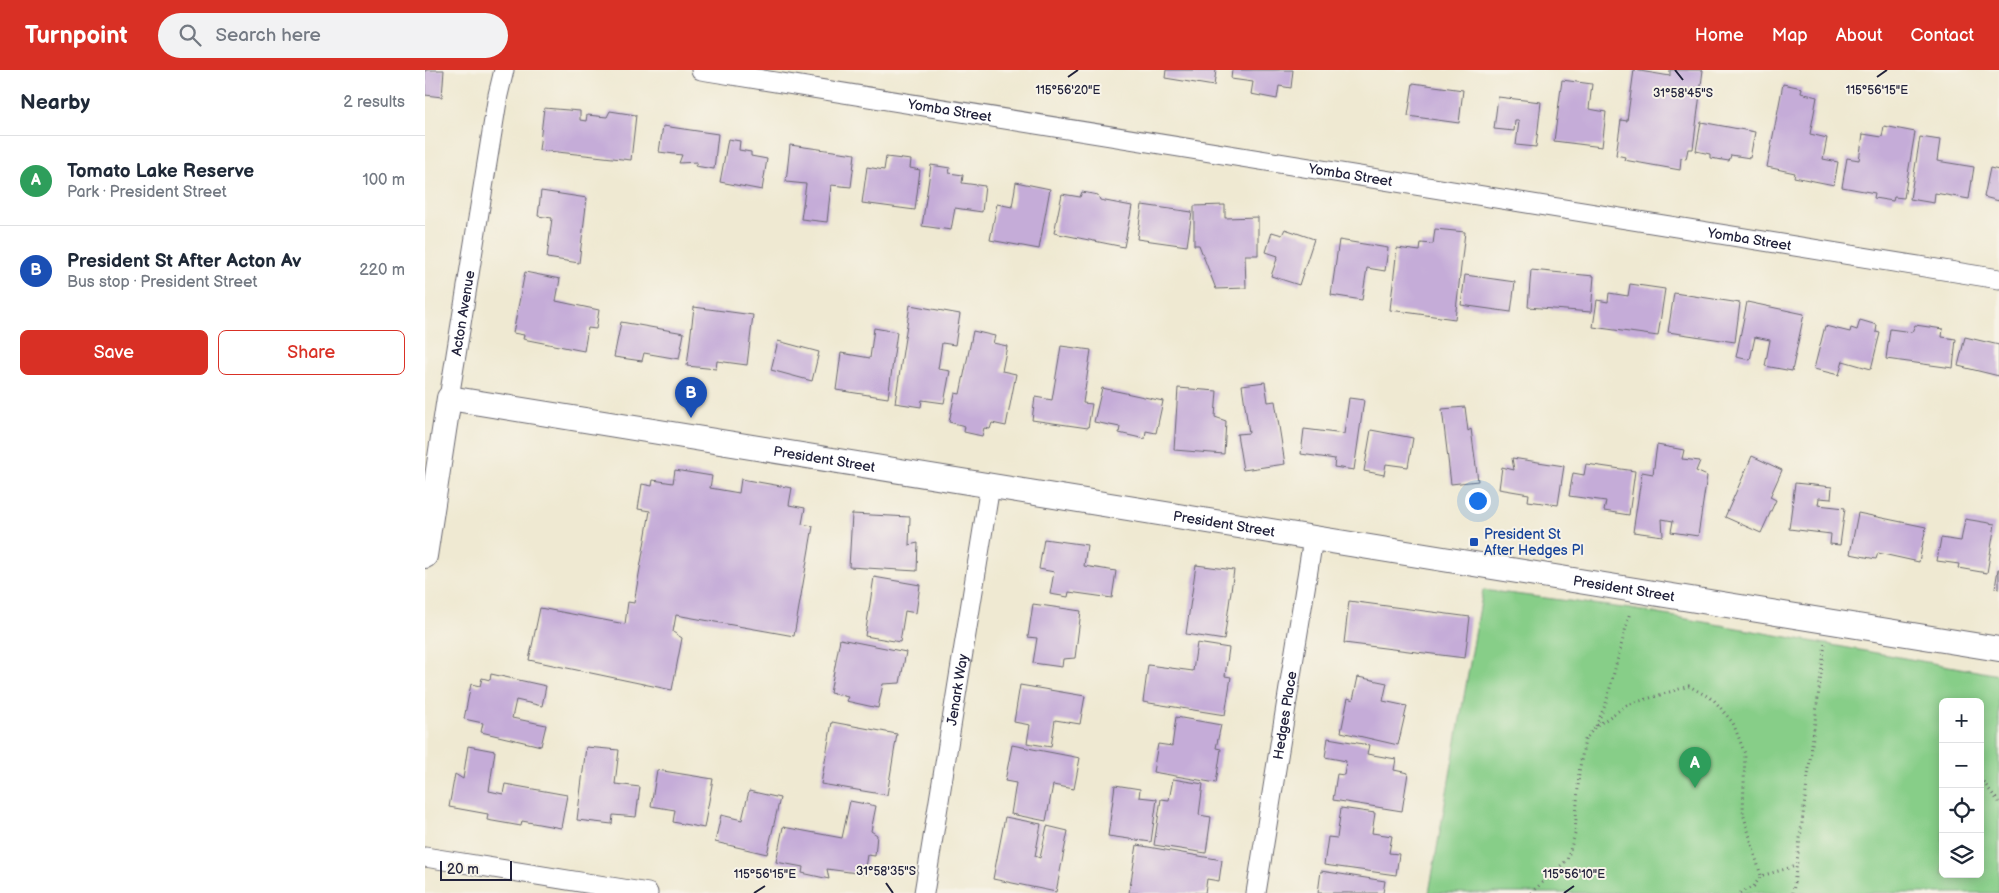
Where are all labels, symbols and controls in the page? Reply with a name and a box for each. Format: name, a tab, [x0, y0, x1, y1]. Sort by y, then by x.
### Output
search box	[158, 13, 508, 58]
text: Turnpoint	[25, 21, 128, 50]
icon: search	[176, 21, 204, 49]
text: Search here	[216, 24, 321, 47]
text: Home	[1695, 25, 1744, 46]
text: Map	[1772, 25, 1808, 46]
text: About	[1836, 25, 1883, 46]
text: Contact	[1911, 25, 1974, 46]
text: 115°56'20"E	[1036, 83, 1101, 98]
text: 115°56'15"E	[1846, 83, 1908, 98]
text: 31°58'45"S	[1653, 86, 1713, 101]
text: Nearby	[20, 90, 90, 115]
text: 2 results	[343, 93, 405, 112]
street label: Yomba Street	[906, 95, 993, 126]
text: Tomato Lake Reserve	[67, 160, 254, 183]
street label: Yomba Street	[1306, 160, 1394, 190]
text: A	[31, 171, 41, 190]
text: 100 m	[362, 171, 405, 190]
text: Park · President Street	[67, 183, 227, 202]
street label: Yomba Street	[1705, 224, 1793, 255]
text: President St After Acton Av	[67, 250, 301, 273]
text: B	[30, 261, 42, 280]
text: 220 m	[359, 261, 405, 280]
street label: Acton Avenue	[448, 269, 479, 357]
text: Bus stop · President Street	[67, 273, 257, 292]
button: Save	[20, 330, 208, 375]
button: Share	[218, 330, 405, 375]
pin: B	[675, 377, 707, 418]
street label: President Street	[772, 443, 877, 476]
your location	[1465, 488, 1491, 514]
street label: President Street	[1172, 507, 1277, 541]
place label: President St After Hedges Pl	[1484, 526, 1584, 559]
marker: President St After Hedges Pl	[1468, 536, 1480, 548]
street label: President Street	[1572, 572, 1677, 605]
street label: Jenark Way	[943, 652, 972, 727]
street label: Hedges Place	[1270, 670, 1301, 761]
map controls	[1939, 698, 1984, 878]
button: +	[1939, 698, 1984, 743]
button: −	[1939, 743, 1984, 788]
pin: A	[1679, 747, 1711, 788]
button: locate	[1939, 788, 1984, 833]
button: layers	[1939, 833, 1984, 878]
scale bar	[440, 858, 513, 881]
text: 20 m	[447, 861, 479, 878]
text: 31°58'35"S	[856, 864, 916, 879]
text: 115°56'15"E	[734, 867, 796, 882]
text: 115°56'10"E	[1543, 867, 1605, 882]

